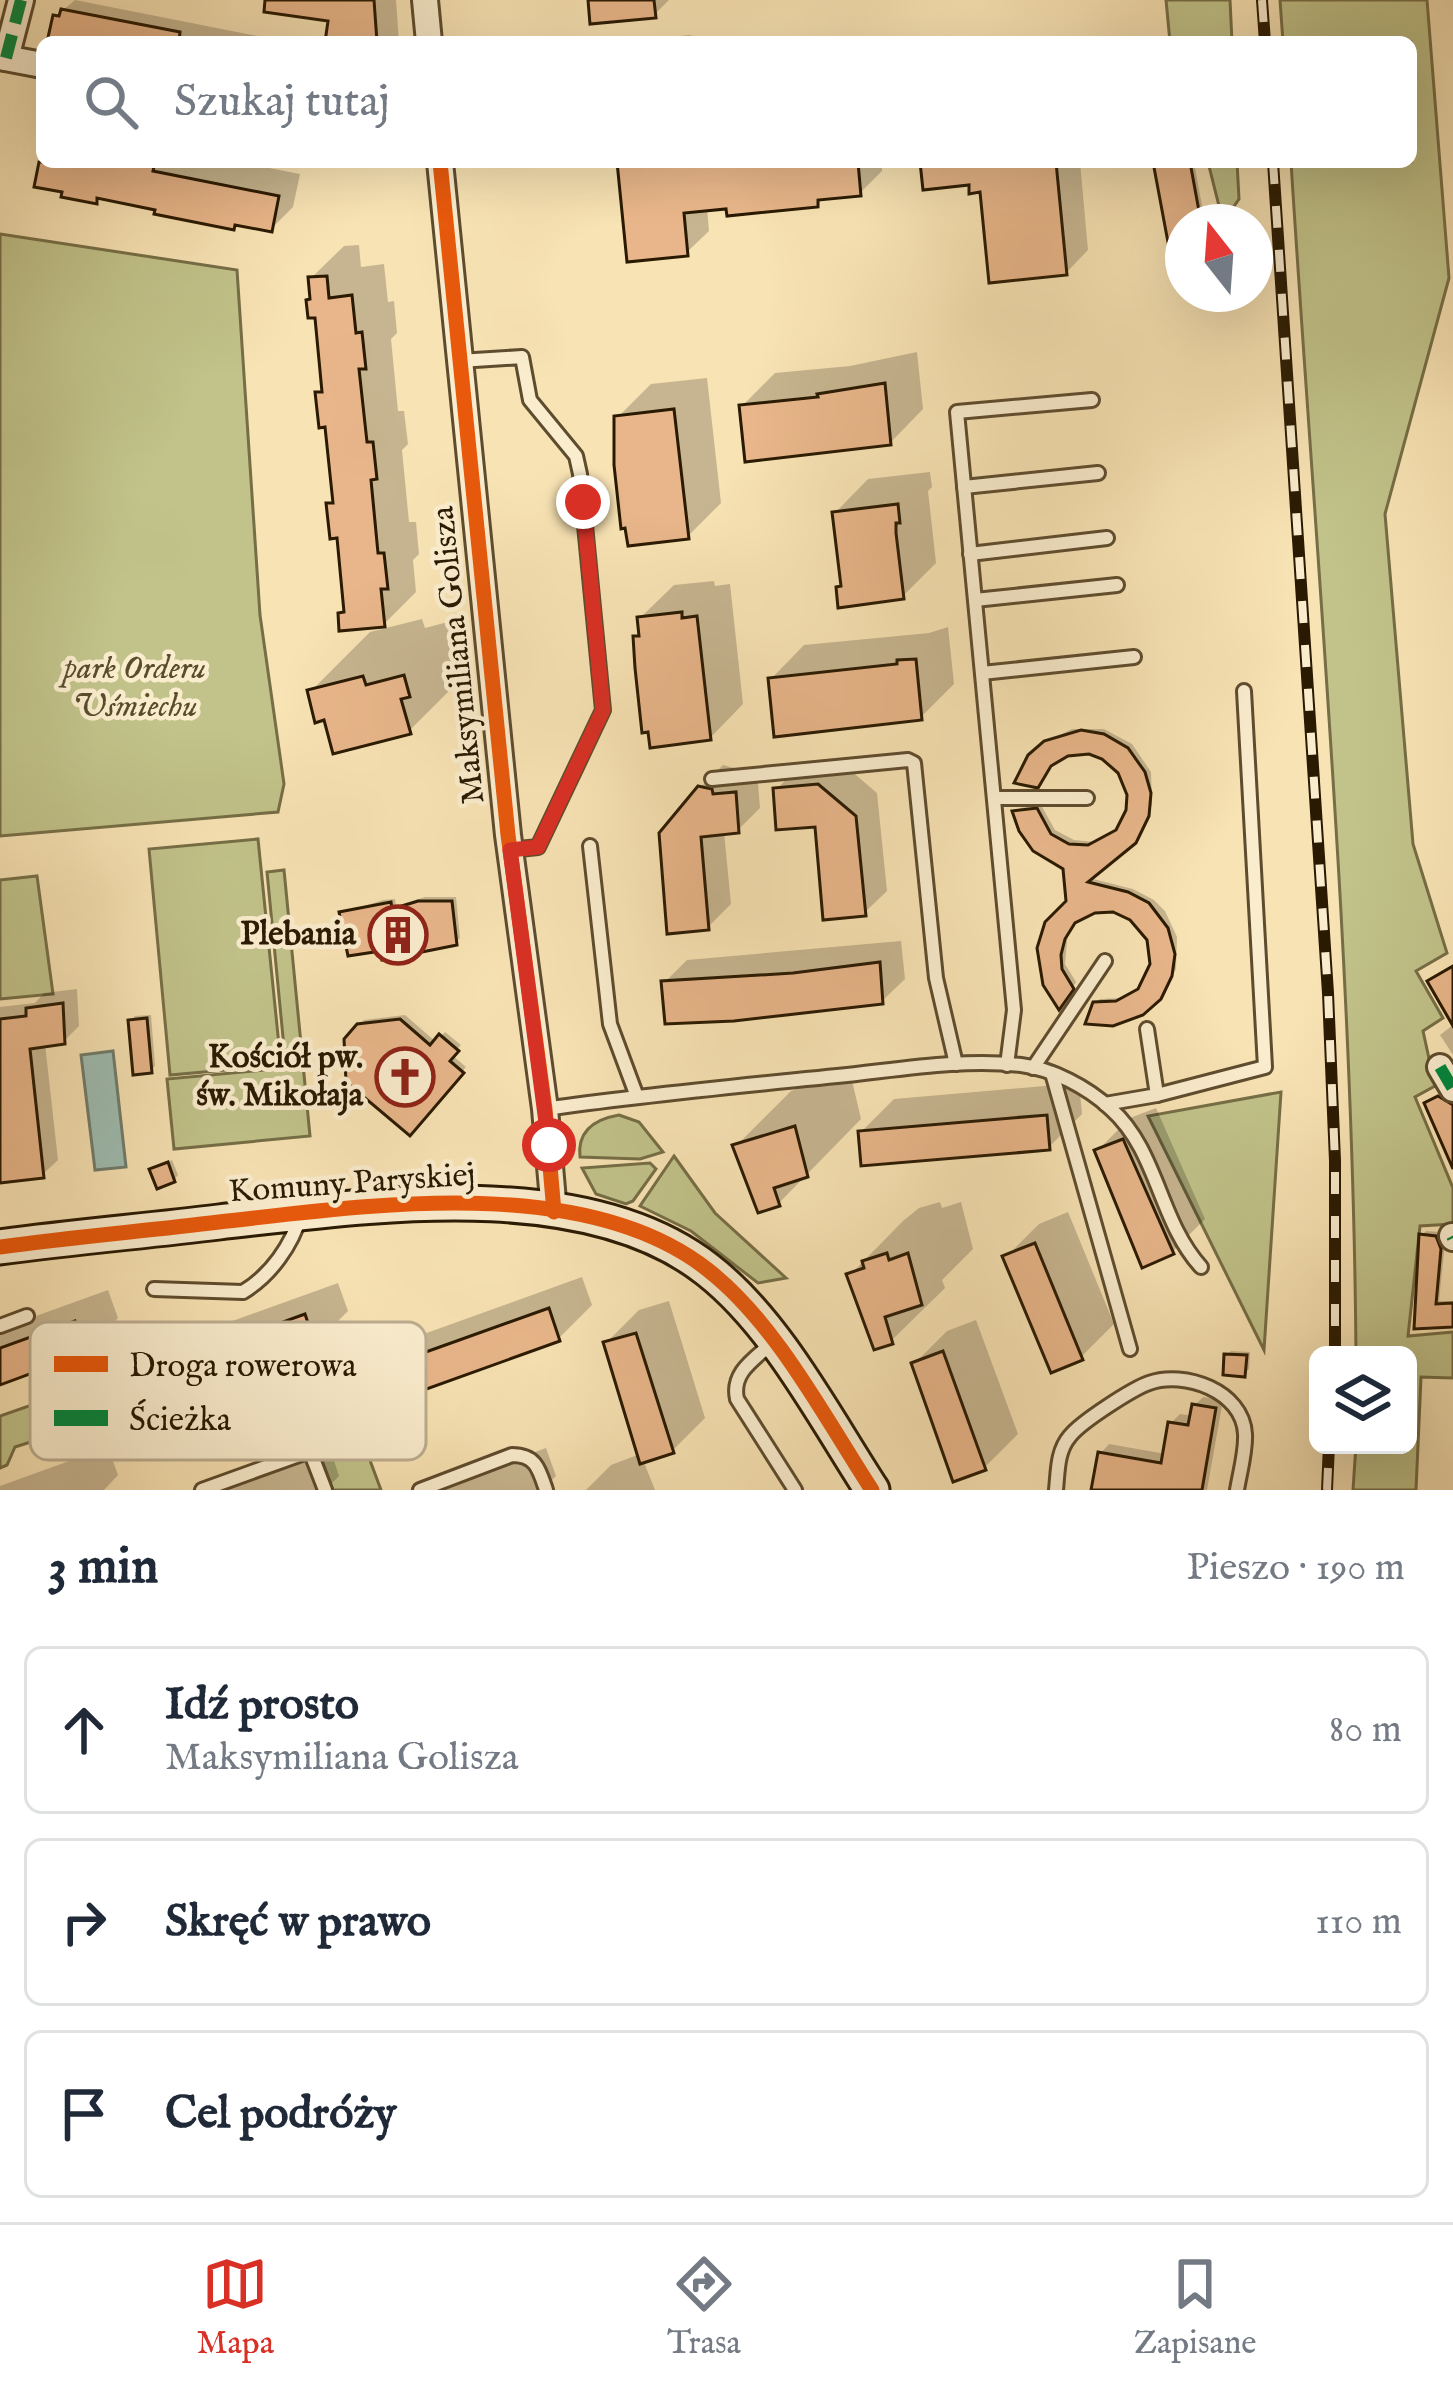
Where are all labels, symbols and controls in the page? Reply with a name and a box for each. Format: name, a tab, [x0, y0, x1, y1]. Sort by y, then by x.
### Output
search box	[36, 36, 1417, 168]
icon: search	[78, 69, 144, 135]
text: Szukaj tutaj	[174, 74, 390, 131]
north arrow	[1165, 204, 1273, 312]
route end	[556, 475, 610, 529]
street label: Maksymiliana Golisza	[422, 503, 496, 806]
park label: park Orderu Uśmiechu	[58, 648, 206, 728]
building icon: Plebania	[367, 904, 429, 966]
place label: Plebania	[240, 914, 357, 956]
place label: Kościół pw. św. Mikołaja	[196, 1037, 364, 1117]
church icon: Kościół pw. św. Mikołaja	[374, 1046, 436, 1108]
route start	[522, 1118, 576, 1172]
street label: Komuny Paryskiej	[227, 1154, 477, 1214]
legend	[30, 1322, 426, 1460]
text: Droga rowerowa	[129, 1346, 357, 1388]
map controls	[1309, 1346, 1417, 1454]
button: layers	[1309, 1346, 1417, 1454]
text: Ścieżka	[129, 1399, 232, 1442]
text: 3 min	[48, 1536, 158, 1601]
text: Pieszo · 190 m	[1187, 1544, 1405, 1593]
text: Idź prosto	[165, 1677, 359, 1734]
icon: ahead	[51, 1697, 117, 1763]
text: 80 m	[1329, 1706, 1402, 1755]
text: Maksymiliana Golisza	[165, 1734, 519, 1783]
icon: right	[51, 1889, 117, 1955]
text: Skręć w prawo	[165, 1894, 431, 1951]
text: 110 m	[1315, 1898, 1402, 1947]
icon: arrive	[51, 2081, 117, 2147]
text: Cel podróży	[165, 2086, 396, 2143]
tab: Mapa	[197, 2251, 274, 2365]
tab: Trasa	[667, 2251, 741, 2365]
tab: Zapisane	[1134, 2251, 1256, 2365]

